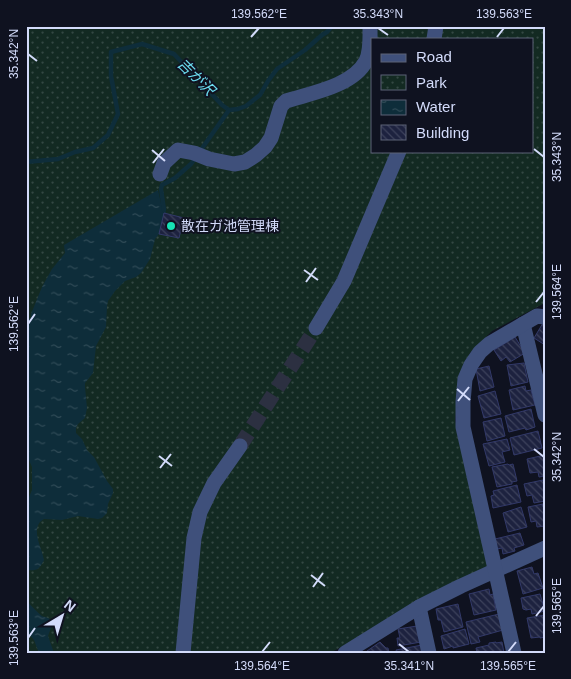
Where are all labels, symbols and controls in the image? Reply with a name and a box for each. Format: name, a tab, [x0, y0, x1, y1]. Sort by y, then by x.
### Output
text: 139.562°E	[231, 7, 287, 21]
text: 35.343°N	[353, 7, 403, 21]
text: 139.563°E	[476, 7, 532, 21]
text: 35.342°N	[7, 29, 21, 79]
legend	[371, 38, 534, 152]
text: Road	[416, 48, 452, 65]
water label: 吉が沢	[174, 55, 220, 100]
text: Park	[416, 74, 447, 91]
text: Water	[416, 98, 455, 115]
text: Building	[416, 124, 469, 141]
text: 35.343°N	[550, 132, 564, 182]
place label: 散在ガ池管理棟	[181, 218, 279, 234]
marker: 散在ガ池管理棟	[165, 220, 177, 232]
text: 139.564°E	[550, 264, 564, 320]
text: 139.562°E	[7, 296, 21, 352]
text: 35.342°N	[550, 432, 564, 482]
text: 139.565°E	[550, 578, 564, 634]
north arrow	[38, 592, 88, 642]
text: N	[61, 596, 79, 615]
text: 139.563°E	[7, 610, 21, 666]
text: 139.564°E	[234, 659, 290, 673]
text: 35.341°N	[384, 659, 434, 673]
text: 139.565°E	[480, 659, 536, 673]

